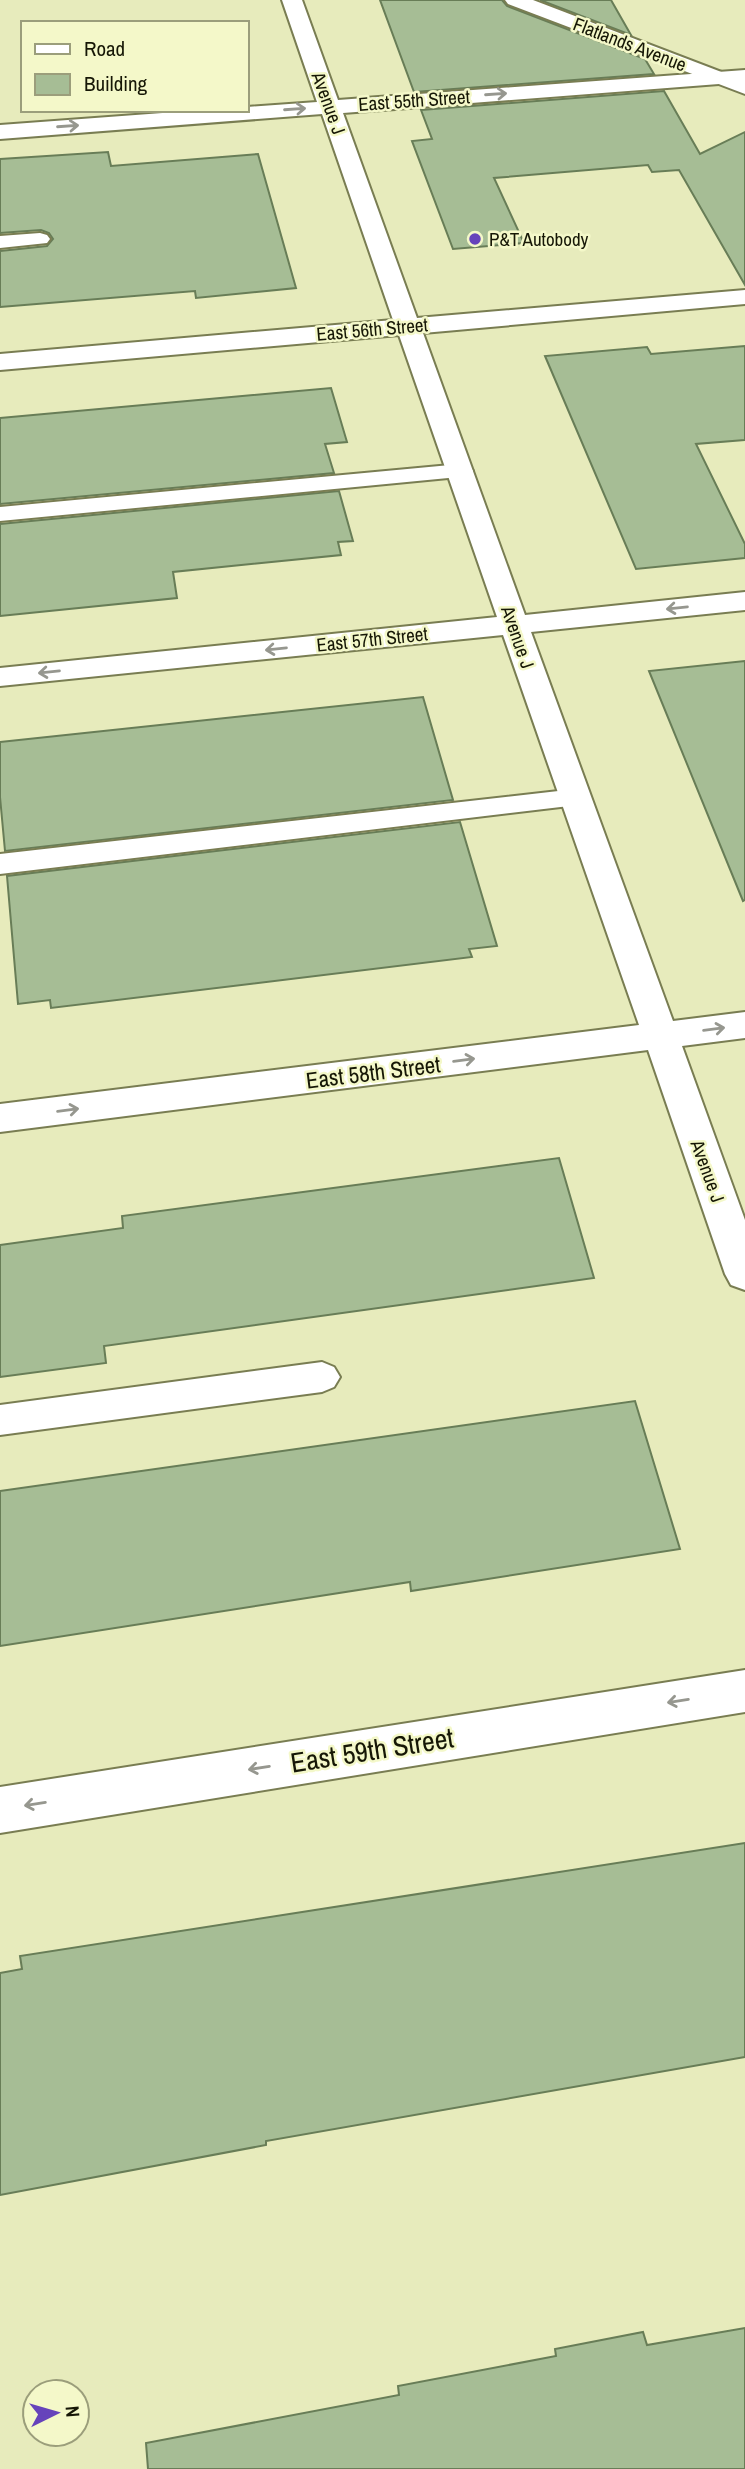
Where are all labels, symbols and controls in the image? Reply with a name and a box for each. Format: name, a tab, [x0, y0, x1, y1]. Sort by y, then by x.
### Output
street label: Flatlands Avenue	[570, 10, 690, 78]
legend	[21, 21, 248, 112]
text: Road	[84, 34, 125, 63]
street label: Avenue J	[305, 67, 352, 138]
text: Building	[84, 69, 148, 98]
street label: East 55th Street	[357, 83, 471, 117]
one-way arrow	[485, 87, 507, 100]
one-way arrow	[283, 103, 306, 116]
one-way arrow	[56, 119, 79, 132]
place label: P&T Autobody	[489, 226, 589, 252]
marker: P&T Autobody	[467, 231, 483, 247]
street label: East 56th Street	[315, 311, 429, 347]
street label: Avenue J	[495, 601, 541, 672]
one-way arrow	[666, 601, 689, 614]
street label: East 57th Street	[315, 620, 430, 658]
one-way arrow	[265, 643, 287, 656]
one-way arrow	[38, 666, 61, 679]
one-way arrow	[702, 1022, 725, 1035]
street label: East 58th Street	[304, 1048, 442, 1096]
one-way arrow	[452, 1054, 475, 1067]
one-way arrow	[56, 1103, 79, 1116]
street label: Avenue J	[684, 1135, 731, 1206]
one-way arrow	[667, 1695, 690, 1708]
street label: East 59th Street	[288, 1718, 456, 1782]
one-way arrow	[249, 1762, 271, 1775]
one-way arrow	[24, 1798, 47, 1811]
north arrow	[21, 2378, 91, 2448]
text: N	[59, 2405, 86, 2418]

